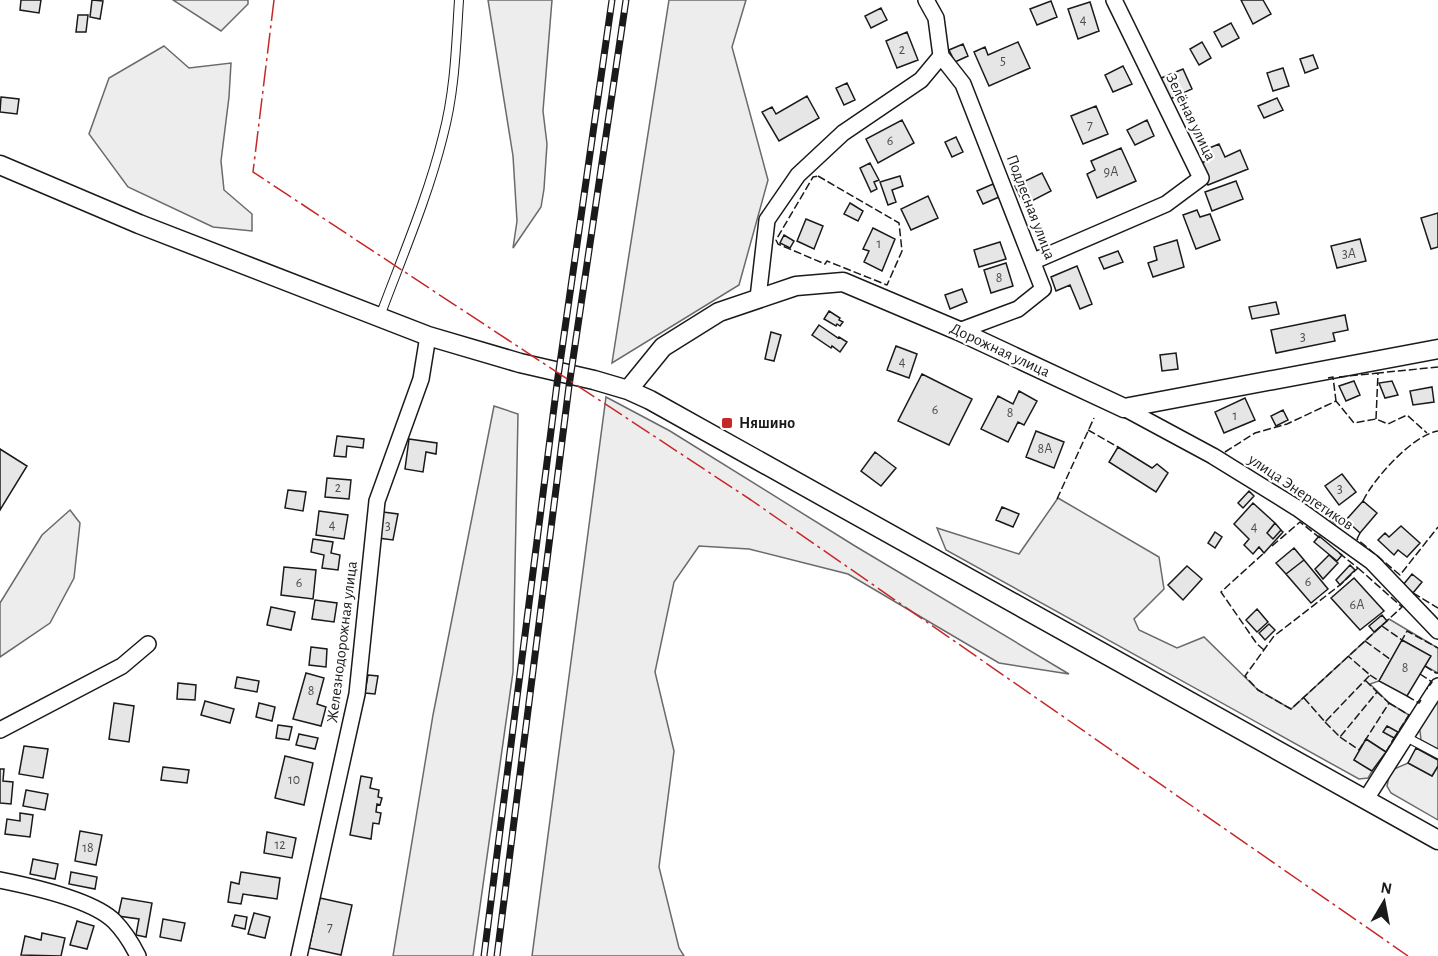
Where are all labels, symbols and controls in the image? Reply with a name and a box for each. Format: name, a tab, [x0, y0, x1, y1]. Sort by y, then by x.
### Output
house number: 4	[1080, 13, 1087, 27]
house number: 2	[899, 43, 905, 57]
house number: 5	[1000, 54, 1006, 68]
street label: Зелёная улица	[1162, 71, 1219, 163]
house number: 7	[1087, 118, 1093, 132]
house number: 6	[887, 134, 893, 148]
street label: Подлесная улица	[1003, 152, 1058, 262]
house number: 9А	[1104, 165, 1118, 179]
house number: 1	[877, 237, 881, 251]
house number: 3А	[1342, 247, 1356, 261]
house number: 8	[996, 271, 1002, 285]
street label: Дорожная улица	[947, 320, 1052, 381]
house number: 3	[1300, 330, 1306, 344]
house number: 4	[899, 355, 906, 369]
house number: 6	[932, 403, 938, 417]
house number: 8	[1007, 406, 1013, 420]
house number: 1	[1233, 409, 1237, 423]
place label: Няшино	[739, 415, 795, 431]
marker: Няшино	[720, 416, 734, 430]
house number: 8А	[1038, 442, 1052, 456]
street label: улица Энергетиков	[1244, 451, 1356, 534]
house number: 2	[335, 481, 341, 495]
house number: 3	[1337, 482, 1343, 496]
house number: 4	[329, 518, 336, 532]
house number: 3	[385, 519, 391, 533]
house number: 4	[1251, 520, 1258, 534]
street label: Железнодорожная улица	[324, 560, 361, 724]
house number: 6	[1305, 575, 1311, 589]
house number: 6	[296, 576, 302, 590]
house number: 6А	[1350, 598, 1364, 612]
house number: 8	[1402, 661, 1408, 675]
house number: 8	[308, 684, 314, 698]
house number: 10	[288, 773, 300, 787]
house number: 12	[274, 838, 286, 852]
house number: 18	[82, 841, 94, 855]
north arrow	[1354, 872, 1414, 932]
text: N	[1380, 879, 1393, 897]
house number: 7	[327, 920, 333, 934]

